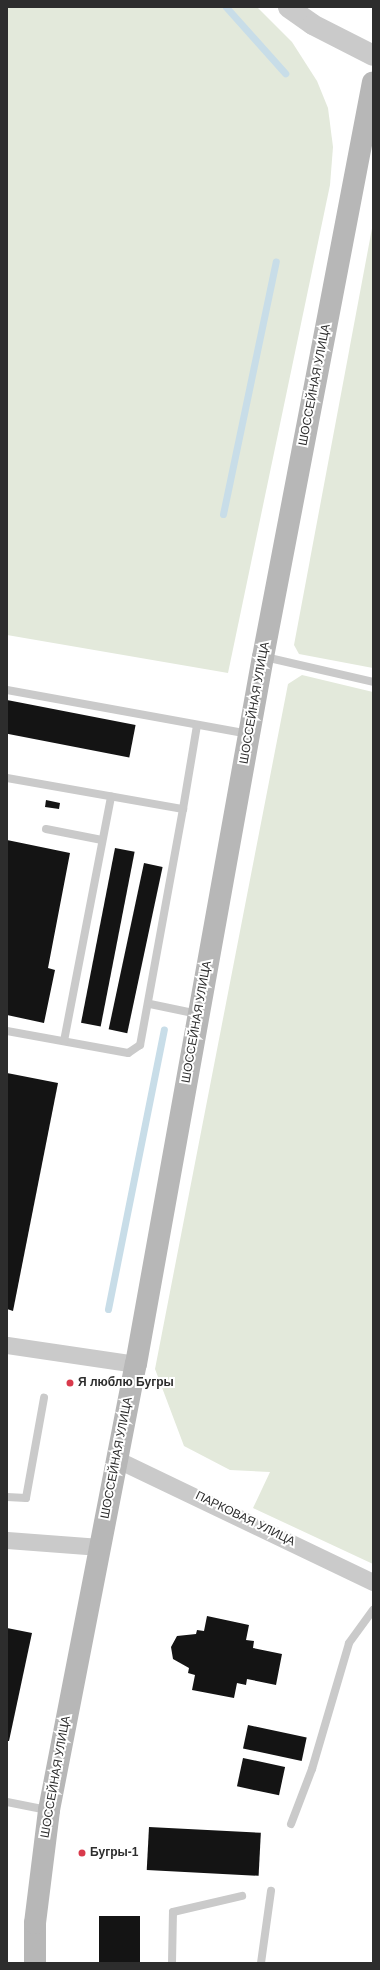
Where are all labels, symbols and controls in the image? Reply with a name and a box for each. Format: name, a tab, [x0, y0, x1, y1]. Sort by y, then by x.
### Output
street label: ШОССЕЙНАЯ УЛИЦА	[296, 323, 334, 447]
street label: ШОССЕЙНАЯ УЛИЦА	[237, 641, 273, 765]
street label: ШОССЕЙНАЯ УЛИЦА	[179, 960, 215, 1084]
place label: Я люблю Бугры	[78, 1376, 174, 1390]
marker: Я люблю Бугры	[65, 1378, 75, 1388]
street label: ШОССЕЙНАЯ УЛИЦА	[98, 1396, 136, 1520]
street label: ПАРКОВАЯ УЛИЦА	[193, 1489, 297, 1549]
street label: ШОССЕЙНАЯ УЛИЦА	[38, 1715, 74, 1839]
place label: Бугры-1	[90, 1846, 138, 1860]
marker: Бугры-1	[77, 1848, 87, 1858]

